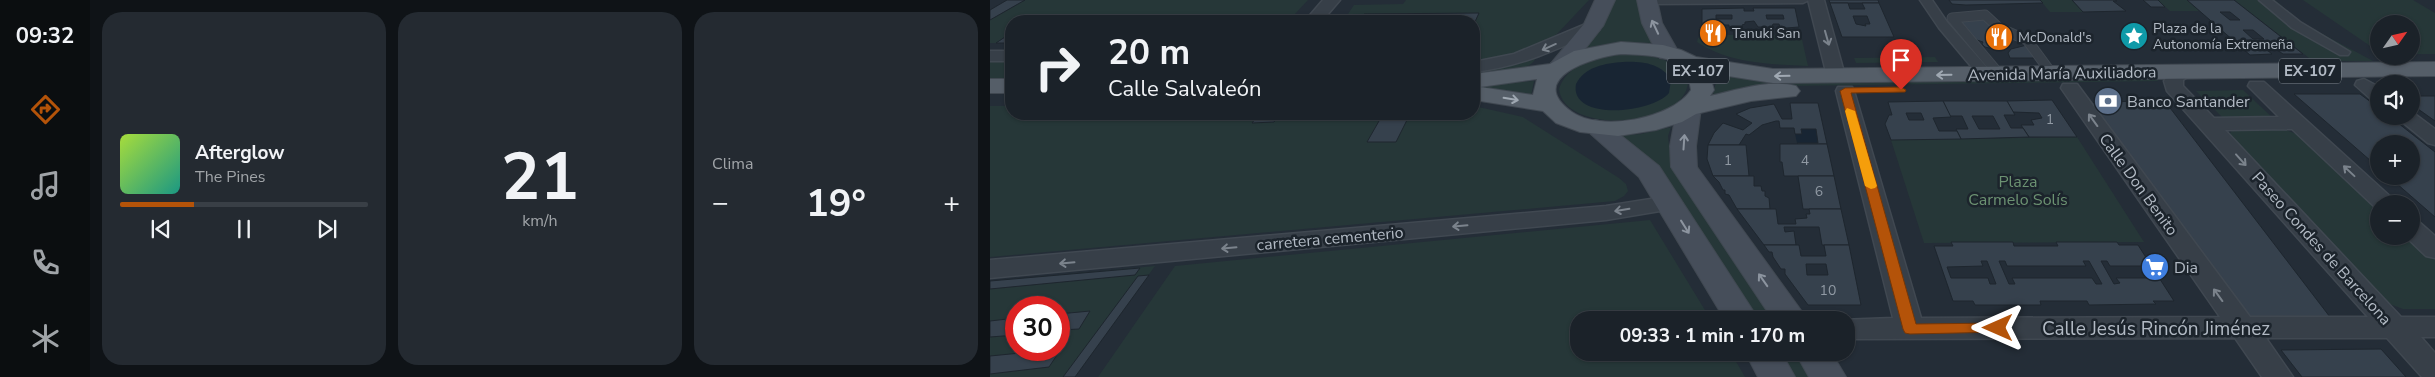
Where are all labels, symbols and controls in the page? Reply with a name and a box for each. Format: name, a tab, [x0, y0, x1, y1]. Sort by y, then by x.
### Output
north arrow	[2370, 15, 2420, 65]
map controls	[2370, 15, 2420, 245]
restaurant icon: Tanuki San	[1698, 18, 1728, 48]
place label: Plaza de la Autonomía Extremeña	[2153, 19, 2293, 54]
one-way arrow	[1649, 20, 1659, 35]
text: 09:32	[16, 21, 74, 51]
place icon: Plaza de la Autonomía Extremeña	[2119, 21, 2149, 51]
restaurant icon: McDonald's	[1984, 22, 2014, 52]
place label: Tanuki San	[1732, 24, 1800, 43]
place label: McDonald's	[2018, 28, 2092, 47]
text: 20 m	[1108, 29, 1190, 76]
one-way arrow	[1822, 29, 1832, 45]
icon: right	[1025, 35, 1090, 100]
pin	[1880, 39, 1922, 90]
one-way arrow	[1542, 43, 1557, 52]
icon: arrive	[1887, 46, 1915, 74]
road number: EX-107	[1667, 58, 1729, 84]
road number: EX-107	[2279, 58, 2341, 84]
street label: Avenida María Auxiliadora	[1967, 61, 2157, 87]
one-way arrow	[1936, 70, 1952, 80]
one-way arrow	[1774, 71, 1790, 81]
text: Calle Salvaleón	[1108, 74, 1261, 104]
button: sound	[2370, 75, 2420, 125]
bank icon: Banco Santander	[2093, 86, 2123, 116]
place label: Banco Santander	[2127, 91, 2250, 113]
icon: directions	[28, 92, 63, 127]
one-way arrow	[1503, 95, 1519, 105]
house number: 1	[2046, 110, 2054, 129]
one-way arrow	[2088, 113, 2098, 127]
street label: Calle Don Benito	[2094, 129, 2183, 240]
text: 21	[501, 133, 579, 222]
one-way arrow	[1679, 135, 1688, 151]
button: +	[2370, 135, 2420, 185]
text: Afterglow	[195, 140, 285, 166]
house number: 1	[1724, 151, 1732, 170]
house number: 4	[1801, 151, 1809, 170]
text: Clima	[712, 153, 753, 175]
one-way arrow	[2236, 154, 2247, 167]
one-way arrow	[2343, 165, 2356, 177]
text: The Pines	[195, 166, 265, 188]
street label: Paseo Condes de Barcelona	[2246, 167, 2396, 330]
icon: music	[28, 168, 63, 203]
park label: Plaza Carmelo Solís	[1968, 171, 2068, 211]
text: 19°	[806, 178, 866, 229]
house number: 6	[1815, 182, 1823, 201]
text: −	[712, 184, 729, 222]
text: +	[943, 184, 960, 222]
button: −	[2370, 195, 2420, 245]
one-way arrow	[1614, 206, 1630, 216]
text: km/h	[522, 210, 558, 232]
icon: previous	[147, 215, 175, 243]
icon: pause	[230, 215, 258, 243]
icon: next	[313, 215, 341, 243]
one-way arrow	[1680, 220, 1690, 234]
one-way arrow	[1452, 221, 1468, 231]
street label: carretera cementerio	[1256, 222, 1405, 256]
one-way arrow	[1221, 243, 1237, 252]
icon: phone	[28, 245, 63, 280]
supermarket icon: Dia	[2140, 252, 2170, 282]
place label: Dia	[2174, 257, 2198, 279]
one-way arrow	[1059, 258, 1075, 267]
one-way arrow	[1758, 273, 1768, 287]
house number: 10	[1820, 281, 1836, 300]
one-way arrow	[2213, 289, 2224, 302]
speed limit sign: 30	[1005, 296, 1070, 361]
position arrow	[1971, 301, 2023, 353]
street label: Calle Jesús Rincón Jiménez	[2042, 316, 2270, 342]
icon: climate	[28, 321, 63, 356]
text: 09:33 · 1 min · 170 m	[1620, 323, 1805, 349]

